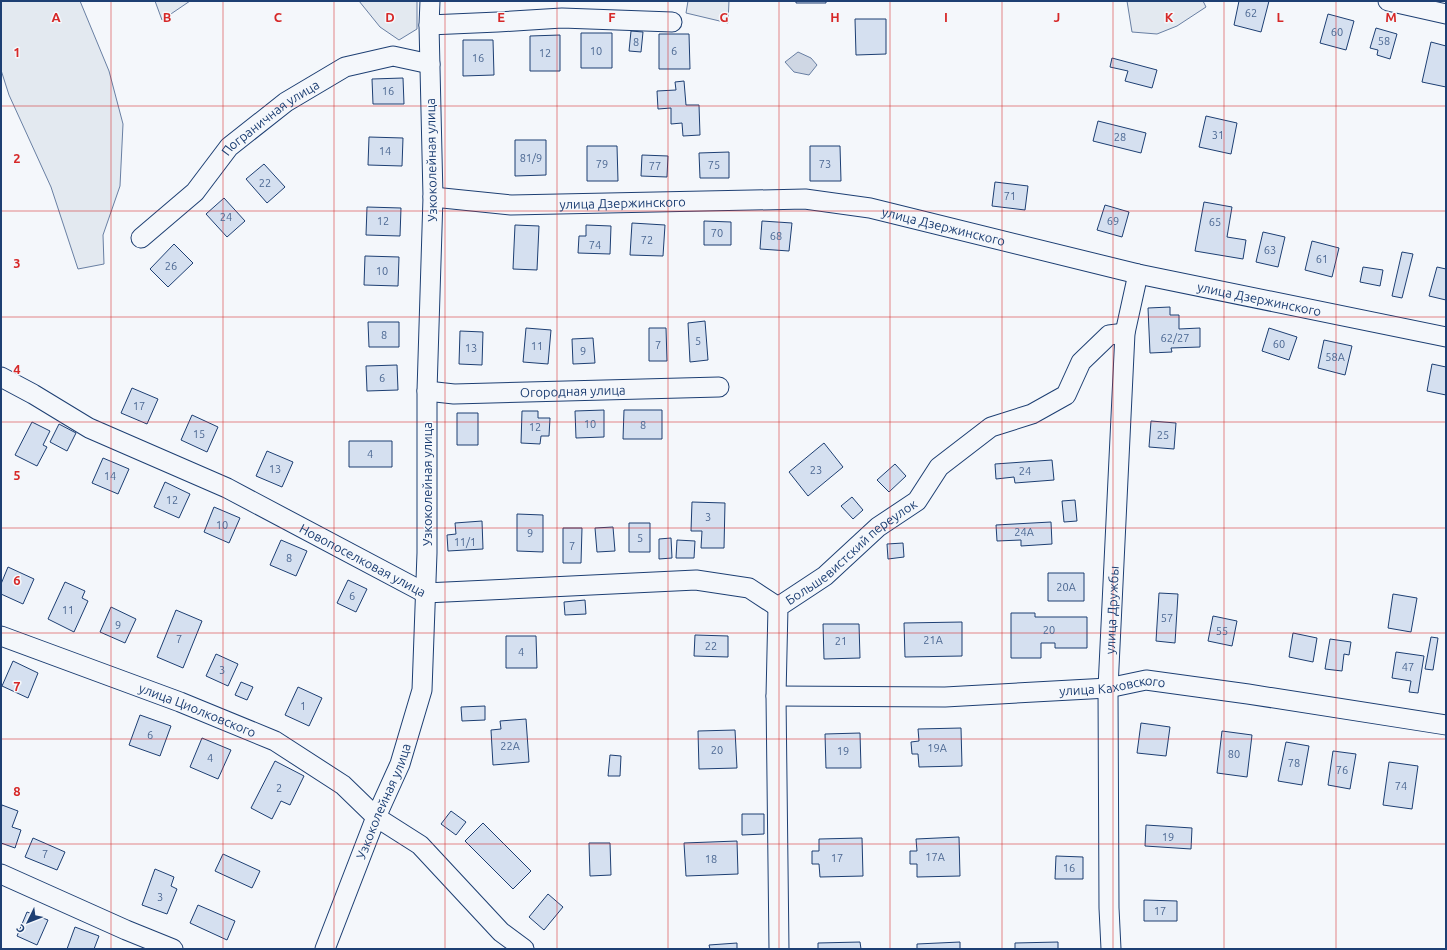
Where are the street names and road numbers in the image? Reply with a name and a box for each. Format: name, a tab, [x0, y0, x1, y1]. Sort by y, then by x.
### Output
street label: Пограничная улица	[218, 77, 321, 158]
street label: Узкоколейная улица	[423, 98, 439, 222]
street label: улица Дзержинского	[559, 194, 686, 211]
street label: улица Дзержинского	[881, 204, 1007, 248]
street label: улица Дзержинского	[1196, 279, 1323, 318]
street label: Огородная улица	[520, 382, 626, 399]
street label: Узкоколейная улица	[420, 422, 434, 546]
street label: Большевистский переулок	[783, 496, 920, 607]
street label: Новопоселковая улица	[297, 521, 428, 599]
street label: улица Дружбы	[1103, 566, 1121, 655]
street label: улица Каховского	[1059, 673, 1166, 698]
street label: улица Циолковского	[137, 680, 258, 739]
street label: Узкоколейная улица	[353, 742, 413, 861]

